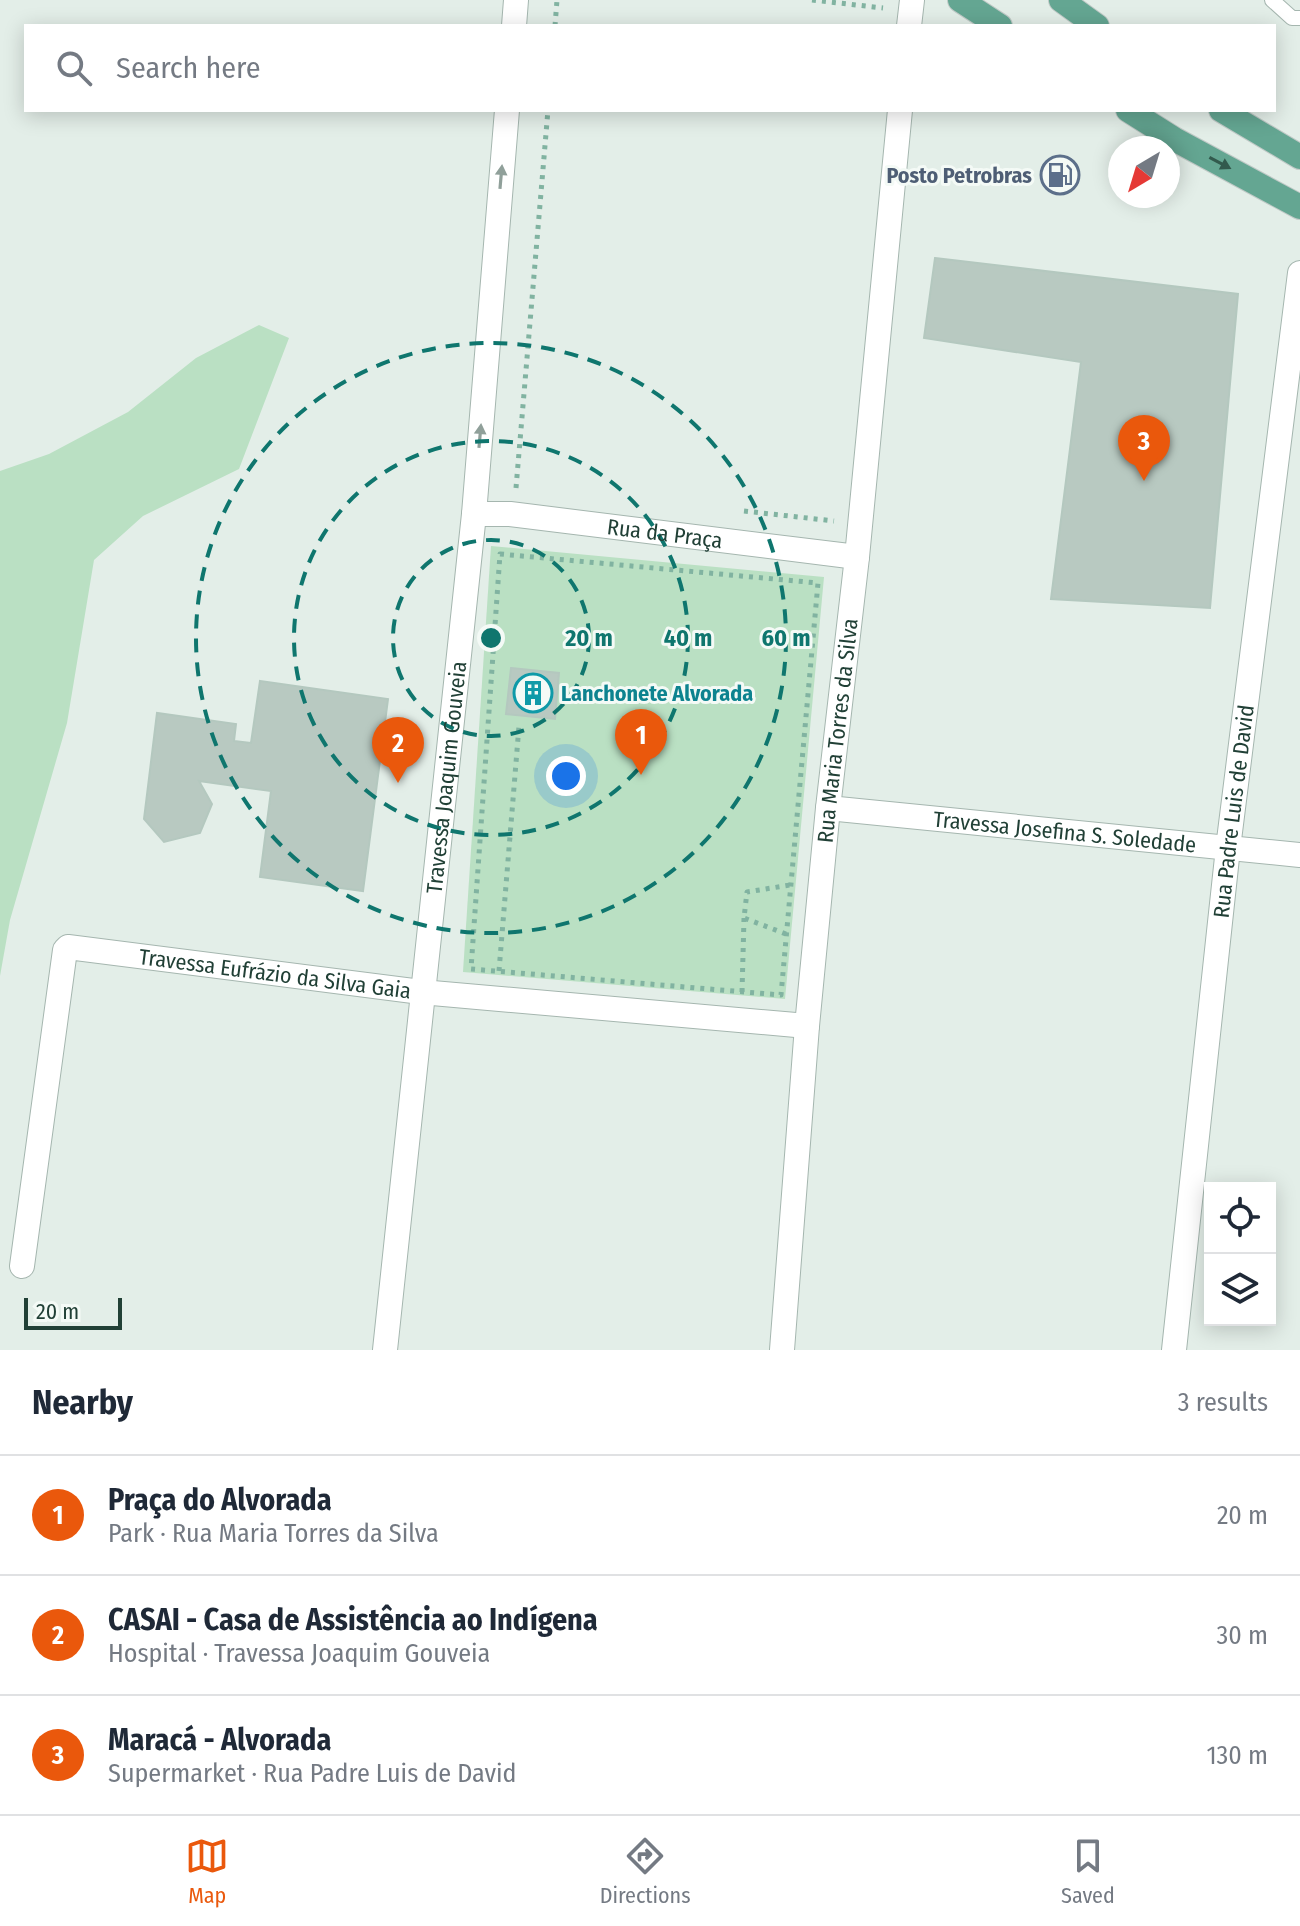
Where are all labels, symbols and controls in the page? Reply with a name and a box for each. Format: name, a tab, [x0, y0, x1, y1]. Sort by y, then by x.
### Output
search box	[24, 24, 1276, 112]
icon: search	[52, 46, 96, 90]
text: Search here	[116, 50, 261, 86]
north arrow	[1108, 136, 1180, 208]
fuel station icon: Posto Petrobras	[1039, 154, 1081, 196]
one-way arrow	[1208, 157, 1231, 170]
place label: Posto Petrobras	[886, 162, 1032, 189]
one-way arrow	[495, 164, 508, 189]
pin: 3	[1118, 415, 1170, 481]
one-way arrow	[474, 423, 487, 448]
street label: Rua da Praça	[606, 513, 724, 554]
street label: Rua Maria Torres da Silva	[812, 617, 864, 844]
centre of rings	[477, 624, 505, 652]
text: 20 m	[564, 624, 613, 652]
text: 40 m	[664, 624, 712, 652]
text: 60 m	[762, 624, 810, 652]
street label: Travessa Joaquim Gouveia	[421, 660, 472, 895]
building icon: Lanchonete Alvorada	[512, 672, 554, 714]
place label: Lanchonete Alvorada	[561, 680, 753, 707]
street label: Rua Padre Luis de David	[1208, 703, 1260, 919]
pin: 1	[615, 709, 667, 775]
pin: 2	[372, 717, 424, 783]
your location	[546, 756, 586, 796]
street label: Travessa Josefina S. Soledade	[932, 806, 1197, 859]
street label: Travessa Eufrázio da Silva Gaia	[138, 943, 413, 1005]
map controls	[1204, 1182, 1276, 1326]
button: locate	[1204, 1182, 1276, 1254]
button: layers	[1204, 1254, 1276, 1326]
scale bar	[24, 1294, 122, 1330]
text: 20 m	[36, 1298, 79, 1325]
text: Nearby	[32, 1382, 133, 1423]
text: 3 results	[1178, 1387, 1268, 1418]
text: Praça do Alvorada	[108, 1482, 332, 1518]
text: 1	[53, 1500, 64, 1531]
text: 20 m	[1217, 1500, 1268, 1531]
text: Park · Rua Maria Torres da Silva	[108, 1518, 439, 1549]
text: CASAI - Casa de Assistência ao Indígena	[108, 1602, 598, 1638]
text: 2	[52, 1620, 64, 1651]
text: 30 m	[1217, 1620, 1268, 1651]
text: Hospital · Travessa Joaquim Gouveia	[108, 1638, 490, 1669]
text: Maracá - Alvorada	[108, 1722, 331, 1758]
text: 3	[52, 1740, 64, 1771]
text: 130 m	[1206, 1740, 1268, 1771]
text: Supermarket · Rua Padre Luis de David	[108, 1758, 517, 1789]
tab: Map	[185, 1834, 229, 1909]
tab: Directions	[600, 1834, 691, 1909]
tab: Saved	[1061, 1834, 1115, 1909]

